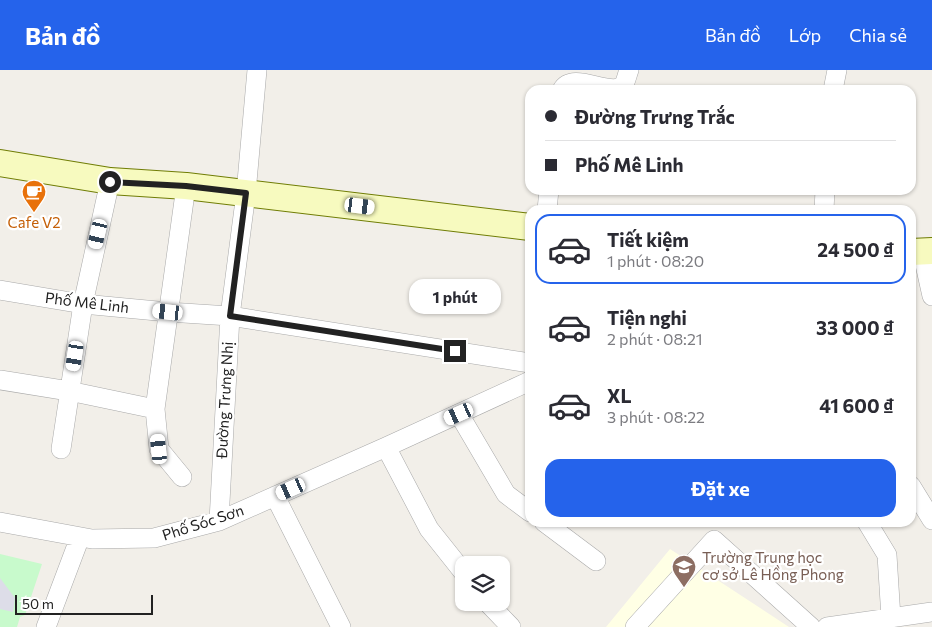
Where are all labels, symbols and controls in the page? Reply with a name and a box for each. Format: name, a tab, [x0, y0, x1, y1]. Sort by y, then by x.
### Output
text: Bản đồ	[25, 21, 100, 50]
text: Bản đồ	[705, 24, 761, 46]
text: Lớp	[789, 24, 821, 46]
text: Chia sẻ	[849, 24, 907, 46]
text: Đường Trưng Trắc	[575, 105, 735, 128]
text: Phố Mê Linh	[575, 153, 683, 176]
route start	[99, 171, 121, 193]
cafe icon: Cafe V2	[21, 179, 47, 213]
car	[344, 197, 375, 215]
place label: Cafe V2	[7, 213, 61, 231]
car	[87, 218, 108, 250]
icon: car	[547, 227, 592, 272]
text: Tiết kiệm	[607, 228, 689, 251]
text: 24 500 ₫	[817, 238, 894, 261]
text: 1 phút · 08:20	[607, 251, 704, 270]
callout: 1 phút	[409, 278, 501, 314]
text: 1 phút	[433, 287, 477, 306]
street label: Phố Mê Linh	[44, 288, 130, 316]
car	[152, 303, 183, 321]
icon: car	[547, 305, 592, 350]
text: Tiện nghi	[607, 306, 687, 329]
text: 33 000 ₫	[816, 316, 894, 339]
text: 2 phút · 08:21	[607, 329, 703, 348]
car	[65, 340, 84, 372]
route end	[444, 340, 466, 362]
street label: Đường Trưng Nhị	[212, 341, 236, 460]
icon: car	[547, 383, 592, 428]
text: XL	[607, 384, 632, 407]
text: 41 600 ₫	[819, 394, 894, 417]
car	[442, 401, 475, 427]
text: 3 phút · 08:22	[607, 407, 705, 426]
car	[149, 433, 168, 465]
button: Đặt xe	[545, 459, 896, 517]
car	[274, 476, 307, 502]
street label: Phố Sóc Sơn	[160, 500, 246, 544]
place label: Trường Trung học cơ sở Lê Hồng Phong	[702, 548, 844, 583]
school or university icon: Trường Trung học cơ sở Lê Hồng Phong	[671, 554, 697, 588]
map controls	[455, 556, 510, 611]
button: layers	[455, 556, 510, 611]
scale bar	[15, 592, 152, 615]
text: 50 m	[22, 595, 54, 612]

